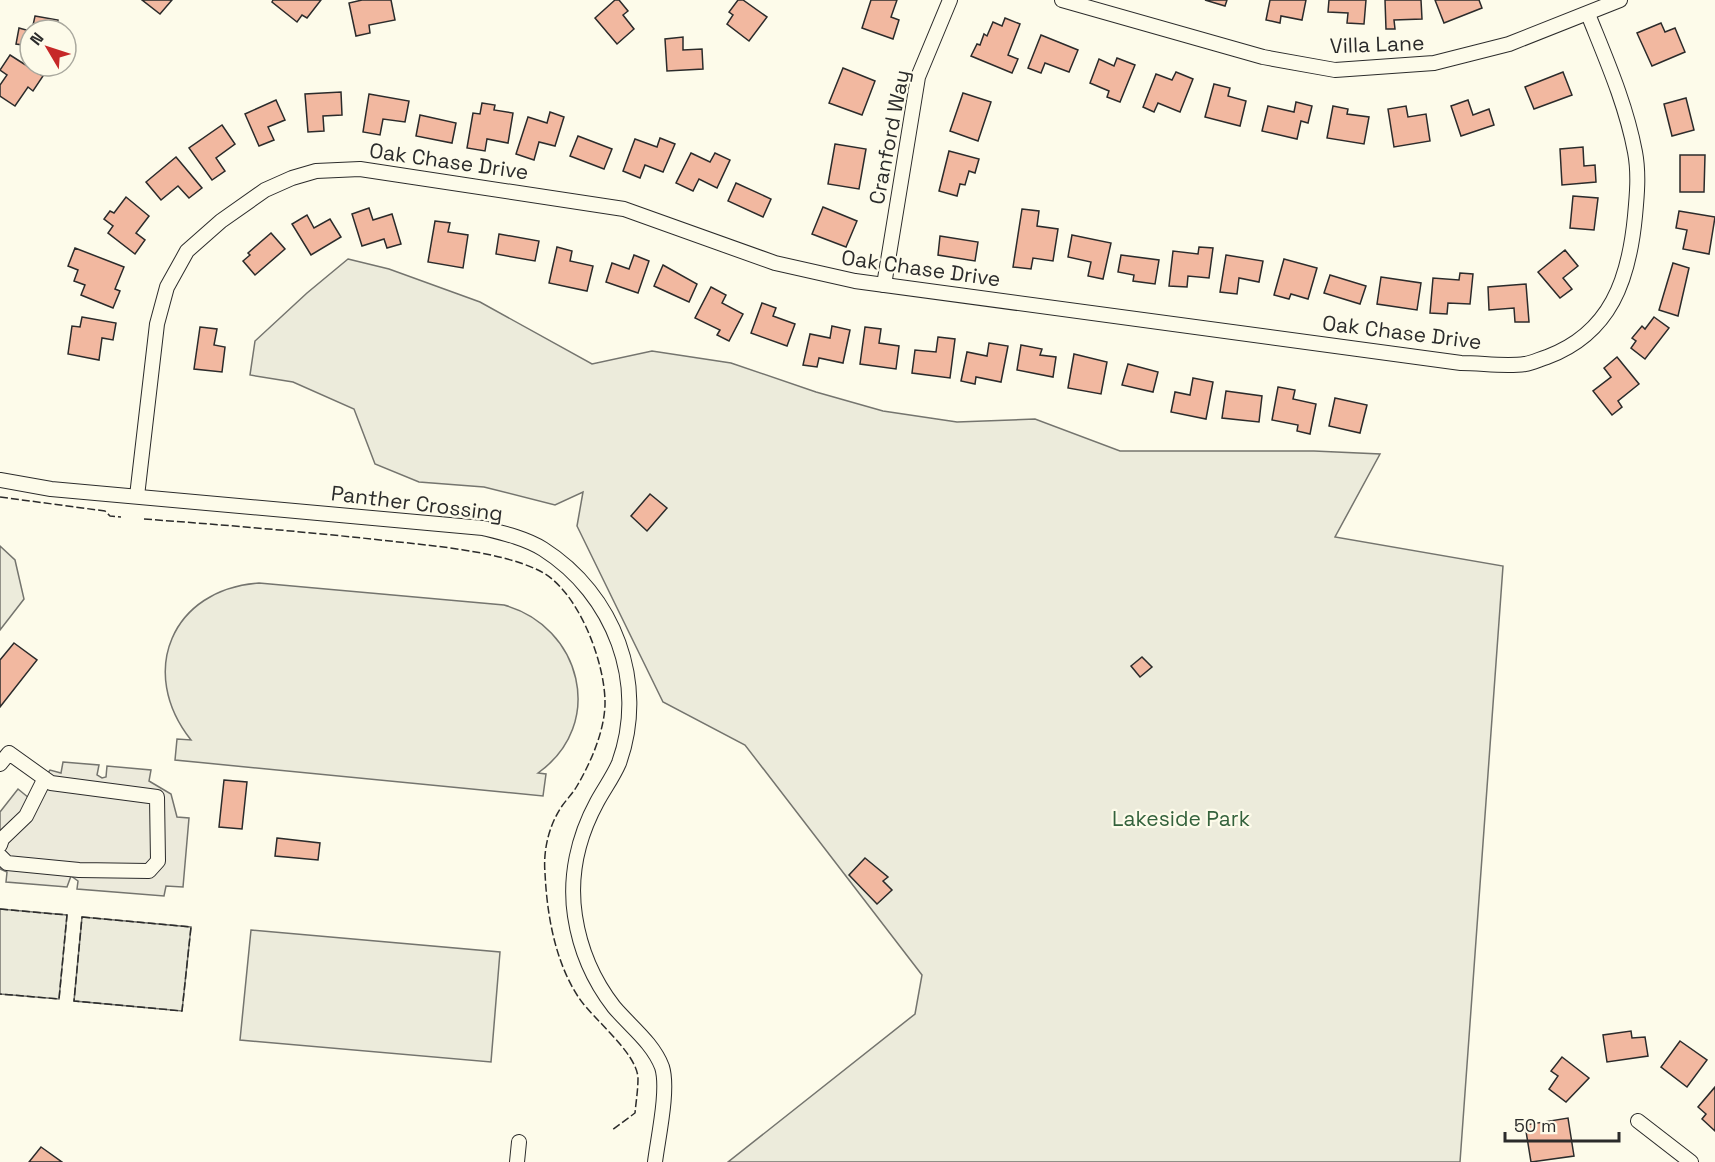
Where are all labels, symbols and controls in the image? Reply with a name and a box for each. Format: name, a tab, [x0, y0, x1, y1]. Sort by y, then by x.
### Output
north arrow	[18, 18, 78, 78]
text: N	[25, 28, 48, 50]
street label: Villa Lane	[1329, 29, 1425, 59]
street label: Cranford Way	[863, 67, 915, 207]
street label: Oak Chase Drive	[368, 136, 530, 186]
street label: Oak Chase Drive	[840, 243, 1002, 293]
street label: Oak Chase Drive	[1321, 309, 1483, 355]
street label: Panther Crossing	[330, 479, 504, 527]
park label: Lakeside Park	[1112, 805, 1250, 832]
scale bar	[1505, 1105, 1619, 1143]
text: 50 m	[1514, 1114, 1556, 1137]

